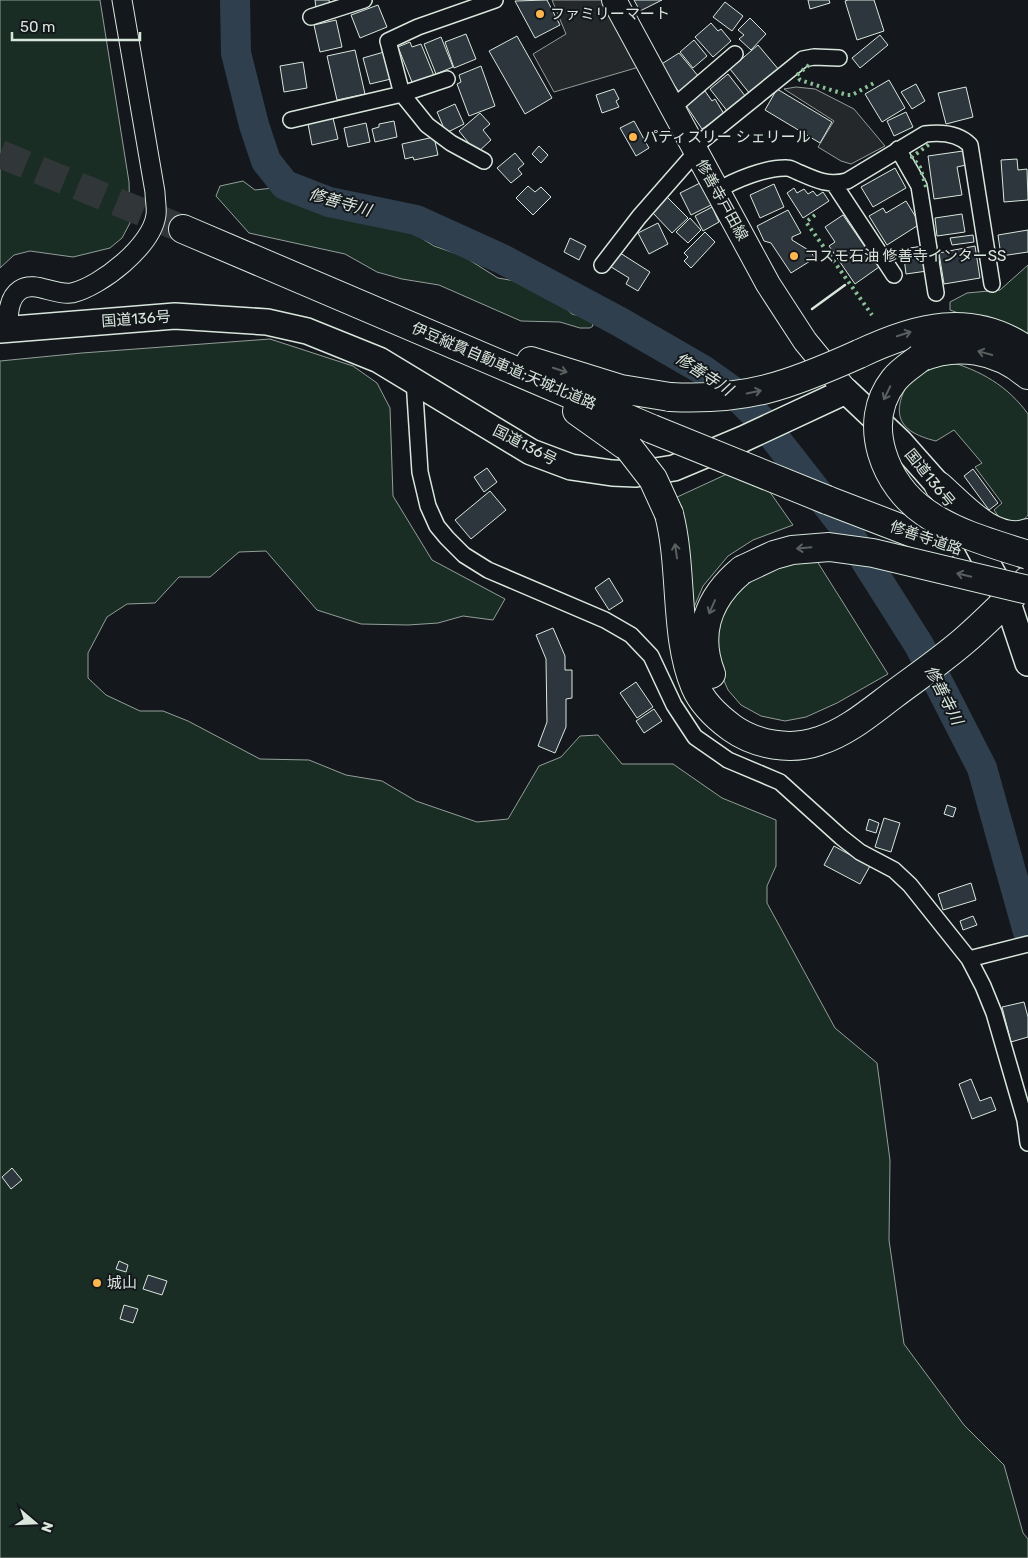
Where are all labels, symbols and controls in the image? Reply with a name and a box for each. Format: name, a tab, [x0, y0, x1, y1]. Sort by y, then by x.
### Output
place label: ファミリーマート	[550, 5, 670, 23]
marker: ファミリーマート	[534, 8, 546, 20]
scale bar	[12, 10, 140, 42]
text: 50 m	[20, 18, 55, 36]
place label: パティスリー シェリール	[643, 128, 811, 146]
marker: パティスリー シェリール	[627, 131, 639, 143]
street label: 修善寺戸田線	[692, 156, 752, 244]
water label: 修善寺川	[307, 184, 375, 221]
place label: コスモ石油 修善寺インターSS	[804, 247, 1006, 265]
marker: コスモ石油 修善寺インターSS	[788, 250, 800, 262]
street label: 国道136号	[101, 308, 171, 330]
street label: 伊豆縦貫自動車道;天城北道路	[409, 319, 599, 413]
one-way arrow	[895, 329, 911, 339]
one-way arrow	[978, 348, 994, 357]
water label: 修善寺川	[672, 349, 738, 400]
one-way arrow	[551, 366, 567, 375]
one-way arrow	[882, 385, 891, 400]
one-way arrow	[745, 387, 761, 397]
street label: 国道136号	[490, 421, 560, 469]
street label: 国道136号	[901, 445, 959, 511]
street label: 修善寺道路	[888, 517, 964, 559]
one-way arrow	[671, 543, 681, 559]
one-way arrow	[796, 544, 812, 553]
one-way arrow	[956, 570, 972, 579]
one-way arrow	[706, 599, 716, 614]
water label: 修善寺川	[921, 662, 968, 730]
place label: 城山	[107, 1274, 137, 1292]
marker: 城山	[91, 1277, 103, 1289]
north arrow	[10, 1498, 60, 1548]
text: N	[37, 1520, 56, 1535]

